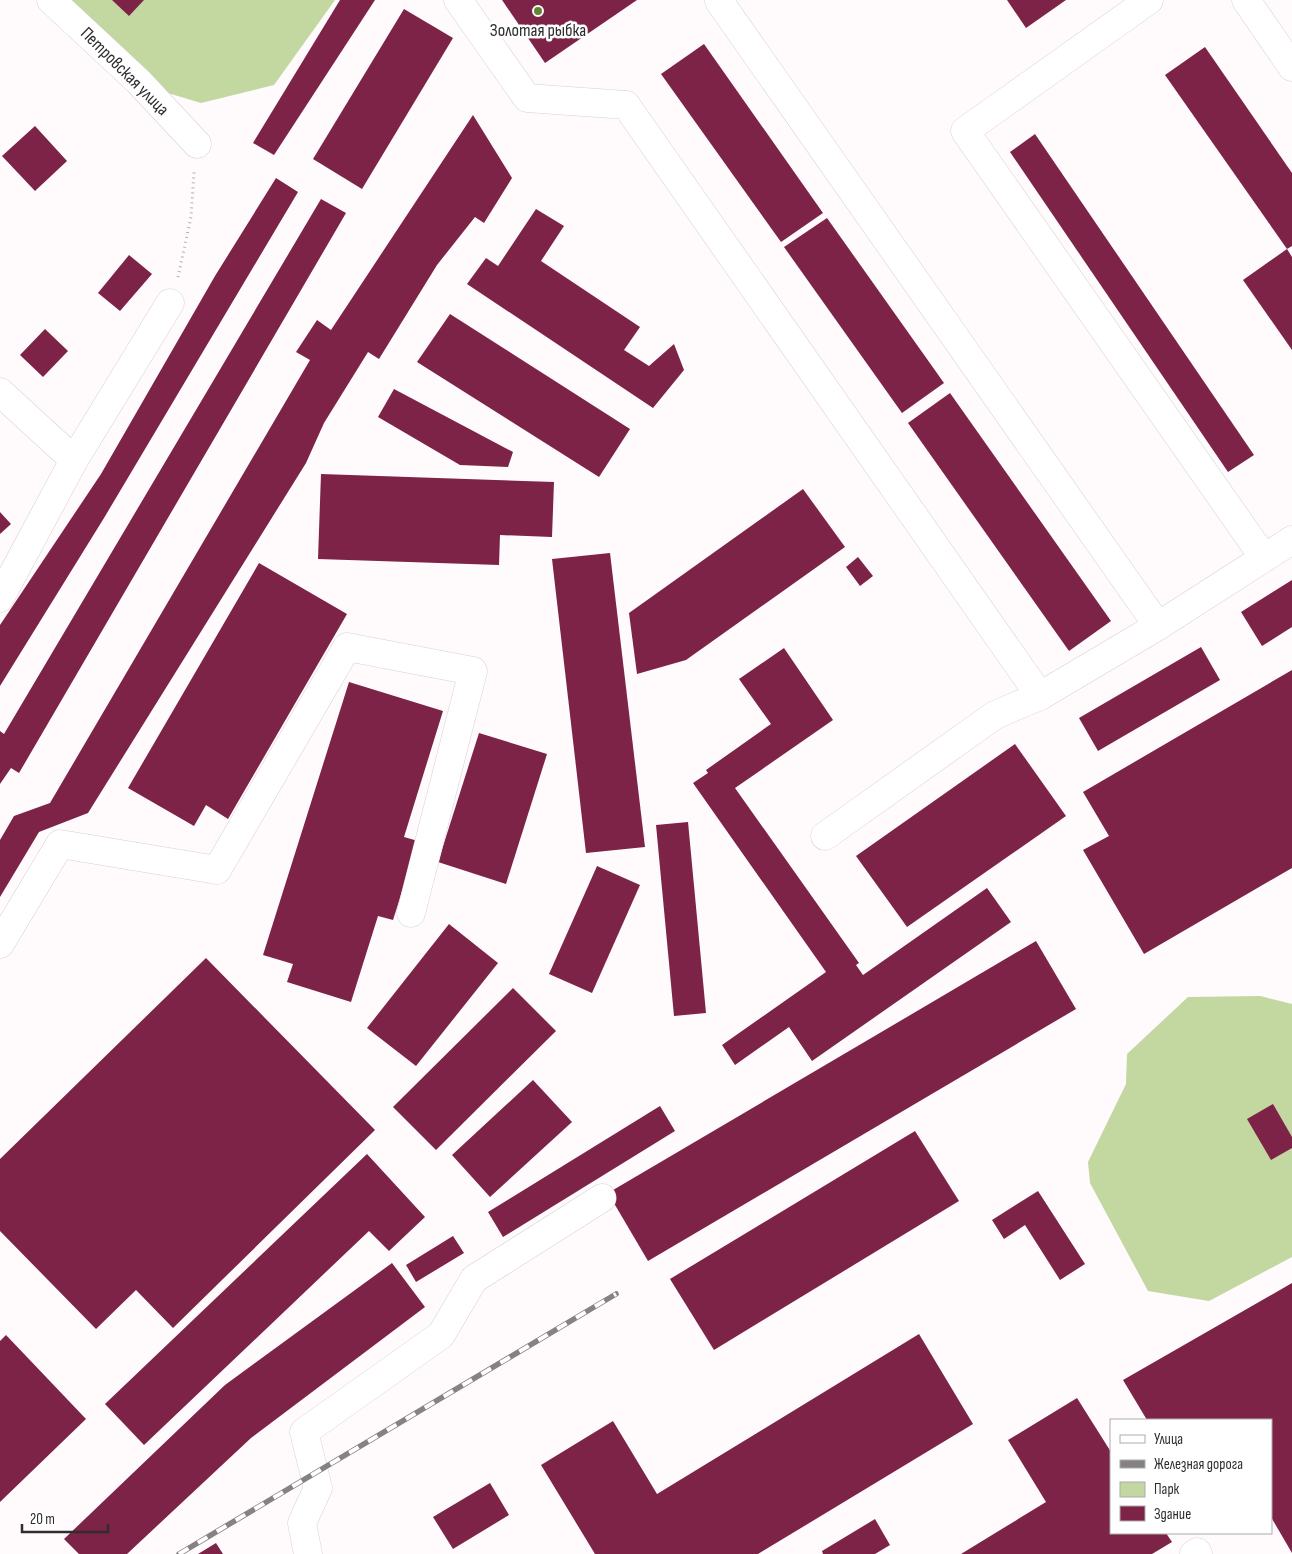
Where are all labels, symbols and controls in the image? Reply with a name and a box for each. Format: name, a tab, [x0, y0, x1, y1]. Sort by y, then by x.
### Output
marker: Золотая рыбка	[532, 5, 544, 17]
place label: Золотая рыбка	[490, 20, 586, 41]
street label: Петровская улица	[76, 23, 173, 120]
legend	[1110, 1419, 1272, 1534]
text: Улица	[1154, 1430, 1183, 1449]
text: Железная дорога	[1154, 1455, 1243, 1474]
text: Парк	[1154, 1480, 1180, 1499]
scale bar	[22, 1502, 109, 1534]
text: Здание	[1154, 1505, 1191, 1524]
text: 20 m	[30, 1510, 55, 1529]

